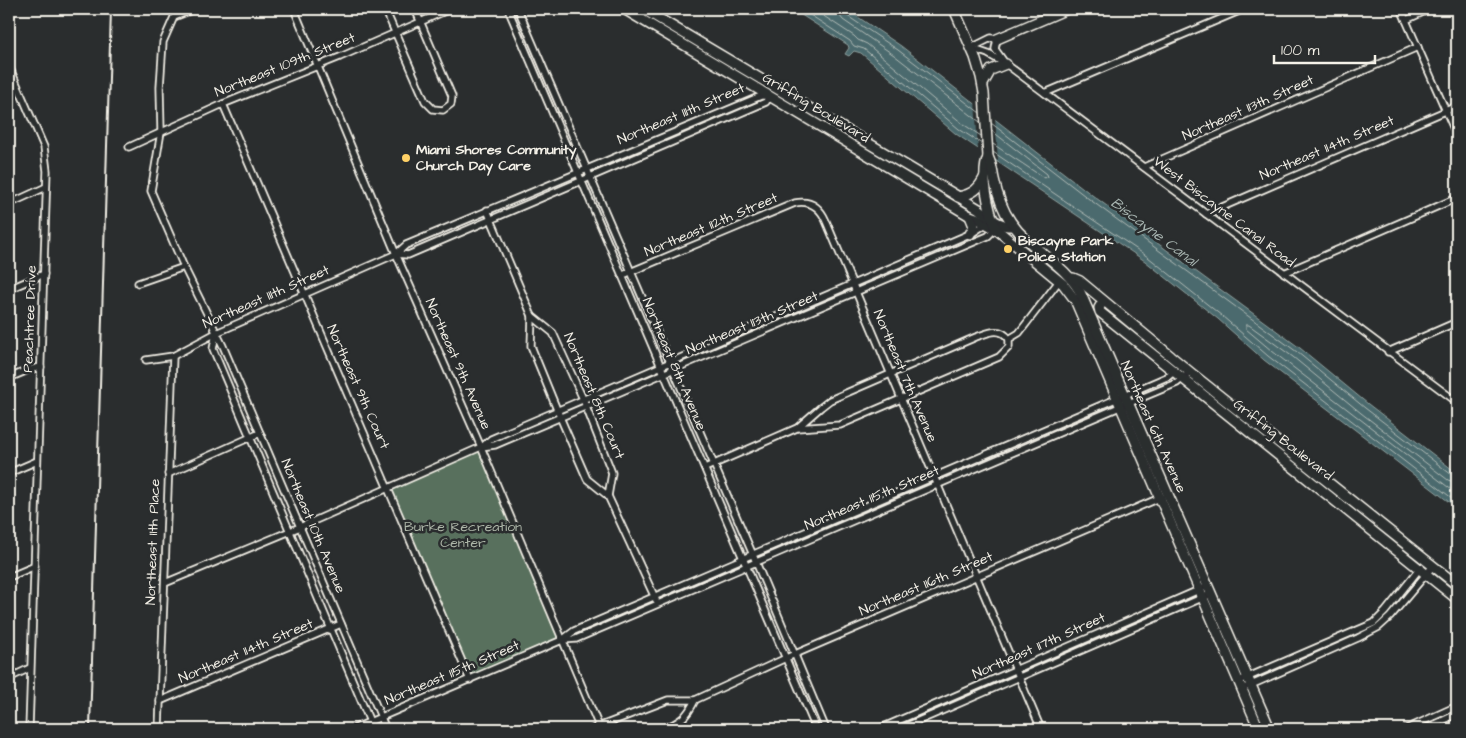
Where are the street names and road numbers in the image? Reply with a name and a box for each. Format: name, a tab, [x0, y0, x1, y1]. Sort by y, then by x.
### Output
street label: Northeast 109th Street	[212, 28, 359, 102]
street label: Griffing Boulevard	[759, 68, 873, 148]
street label: Northeast 113th Street	[1179, 70, 1317, 146]
street label: Northeast 111th Street	[614, 78, 748, 150]
street label: Northeast 114th Street	[1257, 110, 1398, 185]
street label: West Biscayne Canal Road	[1150, 153, 1298, 271]
street label: Northeast 112th Street	[641, 188, 781, 262]
street label: Northeast 111th Street	[199, 260, 333, 334]
street label: Peachtree Drive	[18, 265, 42, 373]
street label: Northeast 113th Street	[683, 286, 822, 360]
street label: Northeast 8th Avenue	[637, 294, 711, 434]
street label: Northeast 9th Avenue	[420, 295, 496, 433]
street label: Northeast 7th Avenue	[868, 307, 942, 446]
street label: Northeast 9th Court	[322, 322, 395, 453]
street label: Northeast 8th Court	[558, 330, 630, 463]
street label: Northeast 6th Avenue	[1115, 358, 1191, 497]
street label: Griffing Boulevard	[1229, 395, 1337, 485]
street label: Northeast 10th Avenue	[276, 456, 351, 597]
street label: Northeast 115th Street	[801, 460, 943, 536]
street label: Northeast 11th Place	[141, 478, 165, 606]
street label: Northeast 116th Street	[856, 547, 996, 621]
street label: Northeast 117th Street	[969, 608, 1109, 684]
street label: Northeast 114th Street	[176, 613, 317, 688]
street label: Northeast 115th Street	[381, 635, 523, 711]

